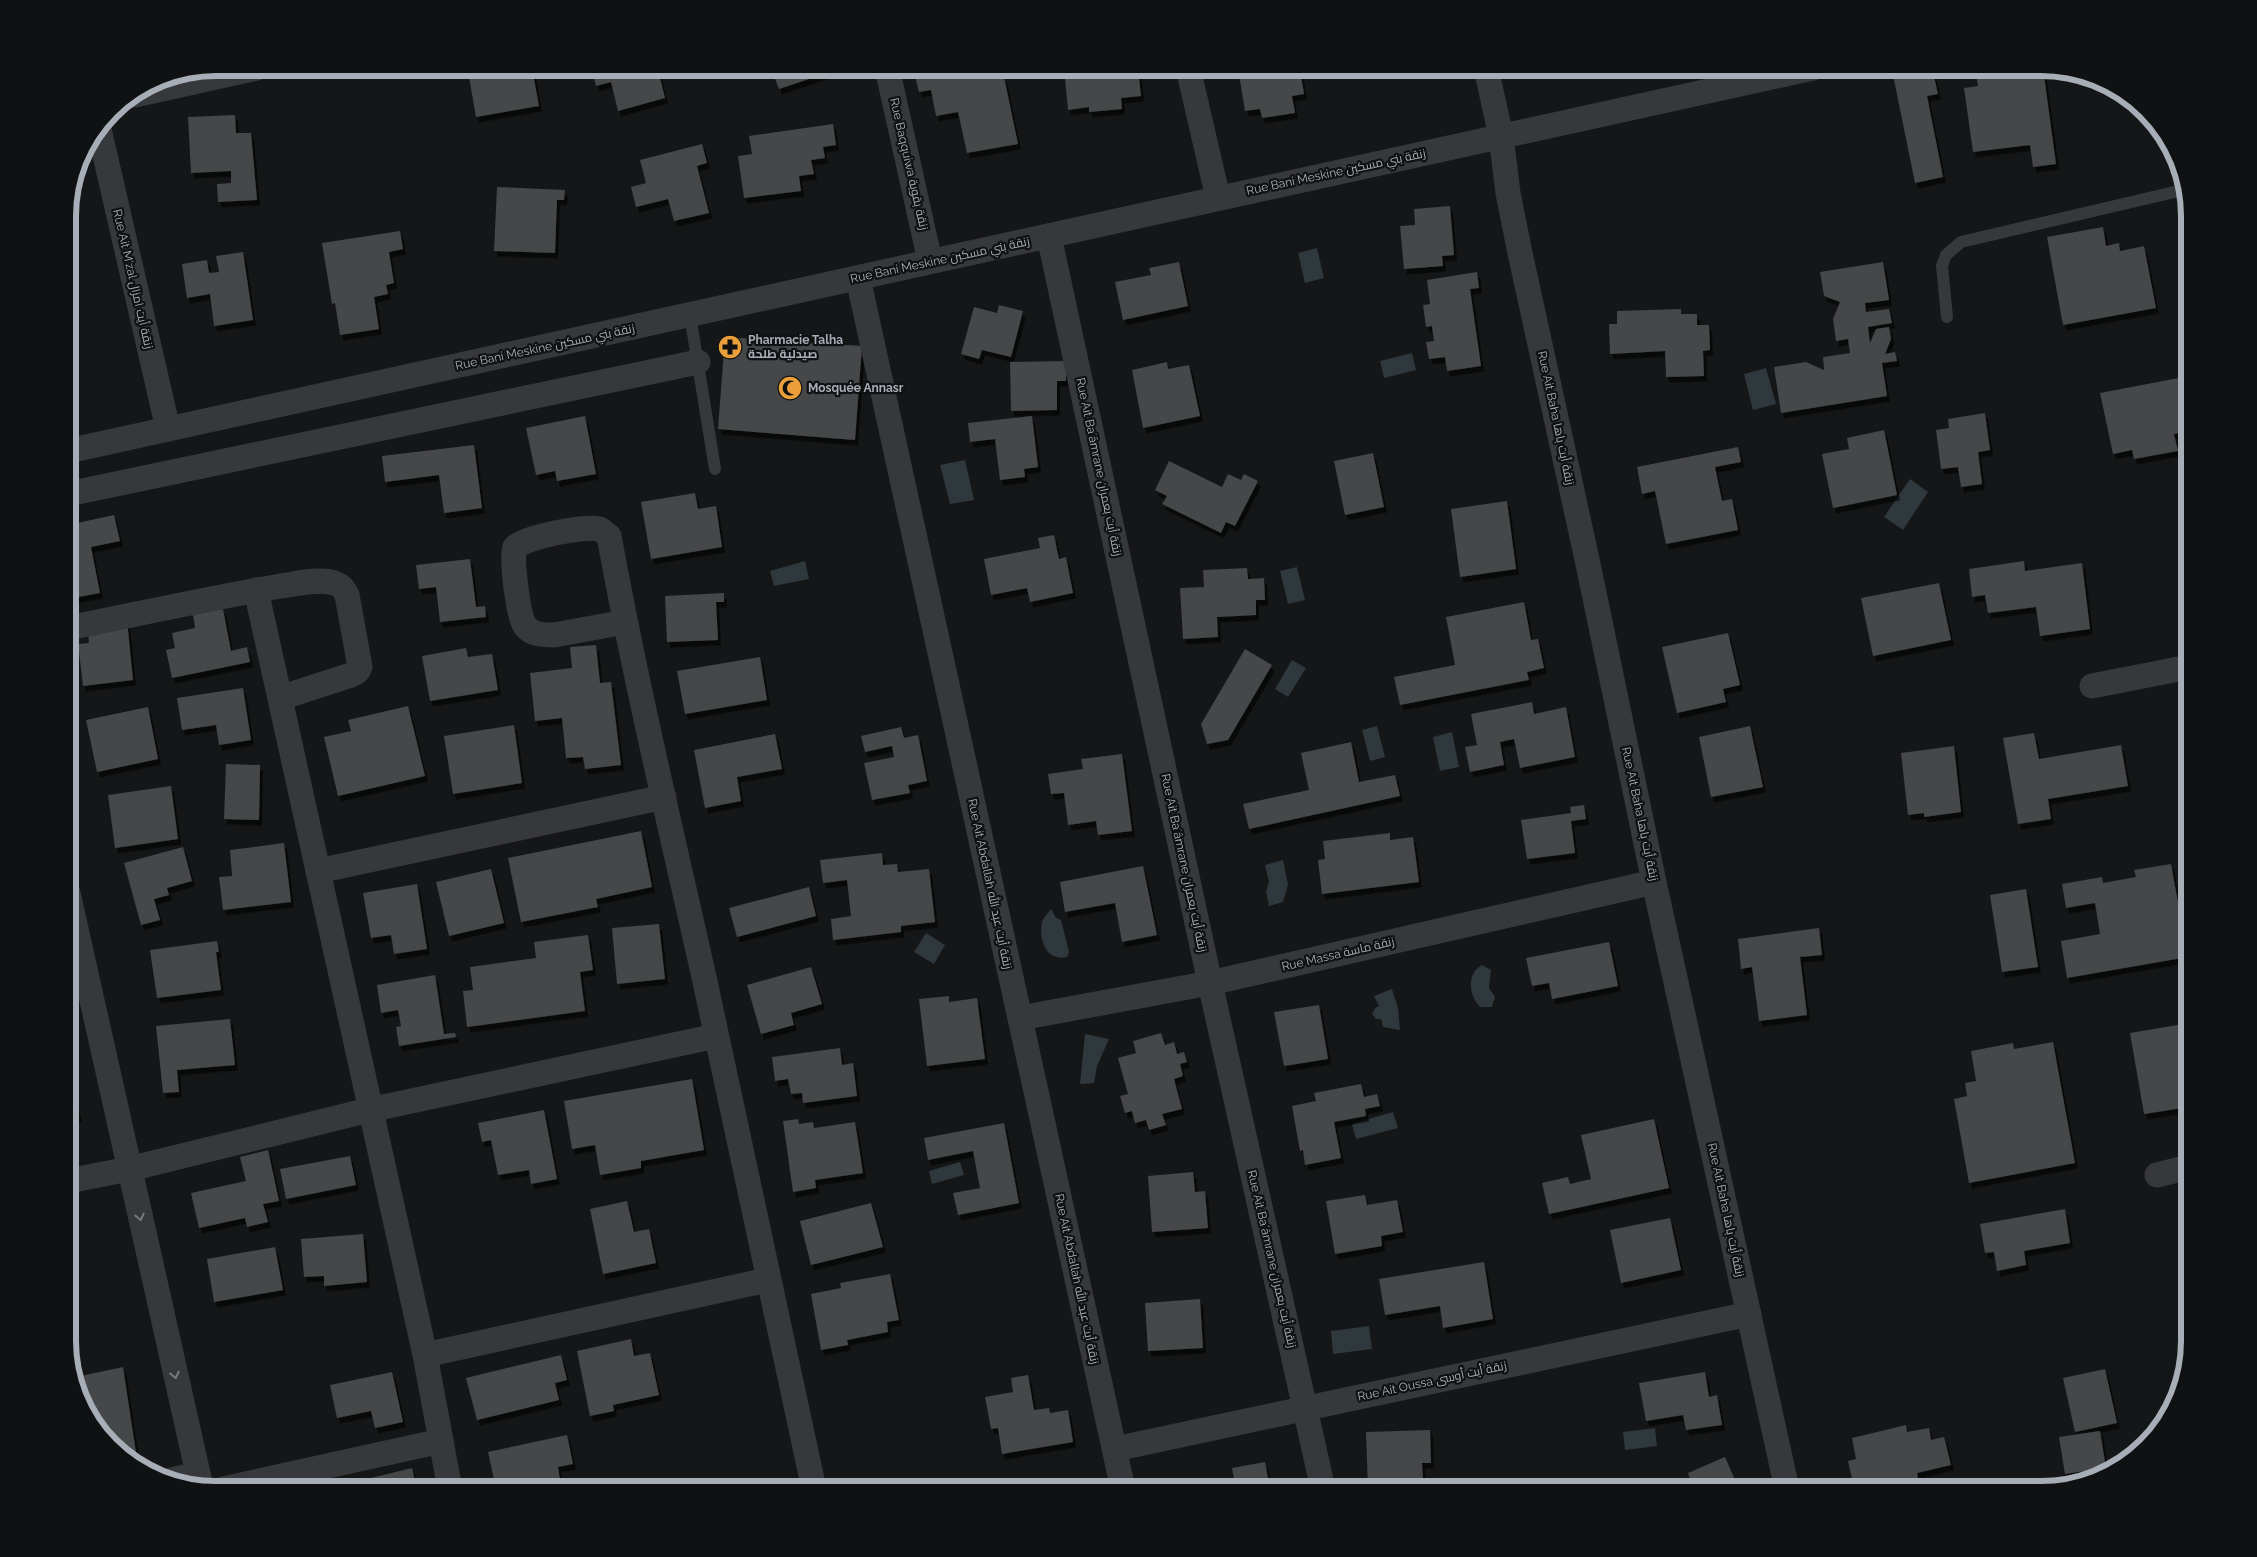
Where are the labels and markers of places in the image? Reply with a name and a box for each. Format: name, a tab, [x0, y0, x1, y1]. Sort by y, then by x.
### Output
place label: Pharmacie Talha صيدلية طلحة	[748, 333, 843, 361]
pharmacy icon: Pharmacie Talha صيدلية طلحة	[717, 334, 743, 360]
mosque icon: Mosquée Annasr	[777, 375, 803, 401]
place label: Mosquée Annasr	[808, 381, 904, 395]

